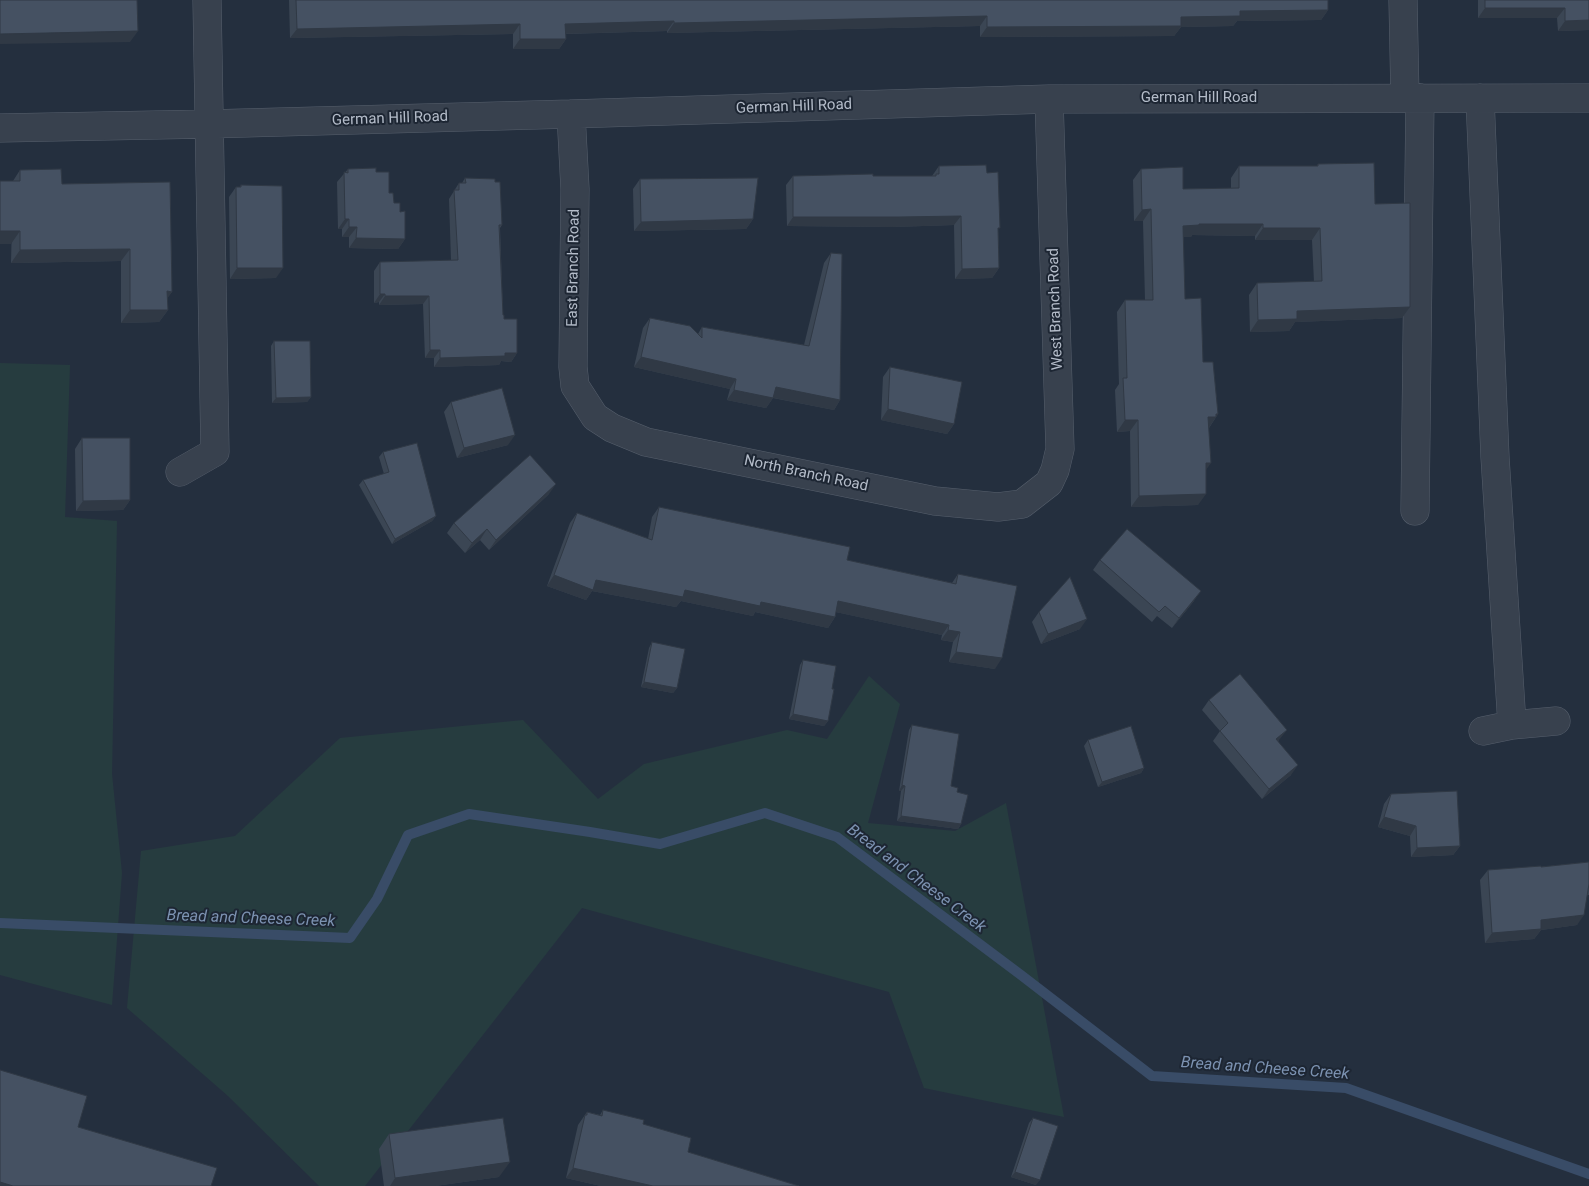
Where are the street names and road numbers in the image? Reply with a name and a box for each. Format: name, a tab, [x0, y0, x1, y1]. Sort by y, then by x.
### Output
street label: German Hill Road	[1141, 89, 1257, 107]
street label: German Hill Road	[736, 96, 852, 118]
street label: German Hill Road	[332, 108, 448, 130]
street label: East Branch Road	[564, 209, 584, 327]
street label: West Branch Road	[1045, 248, 1067, 370]
street label: North Branch Road	[742, 452, 870, 496]

